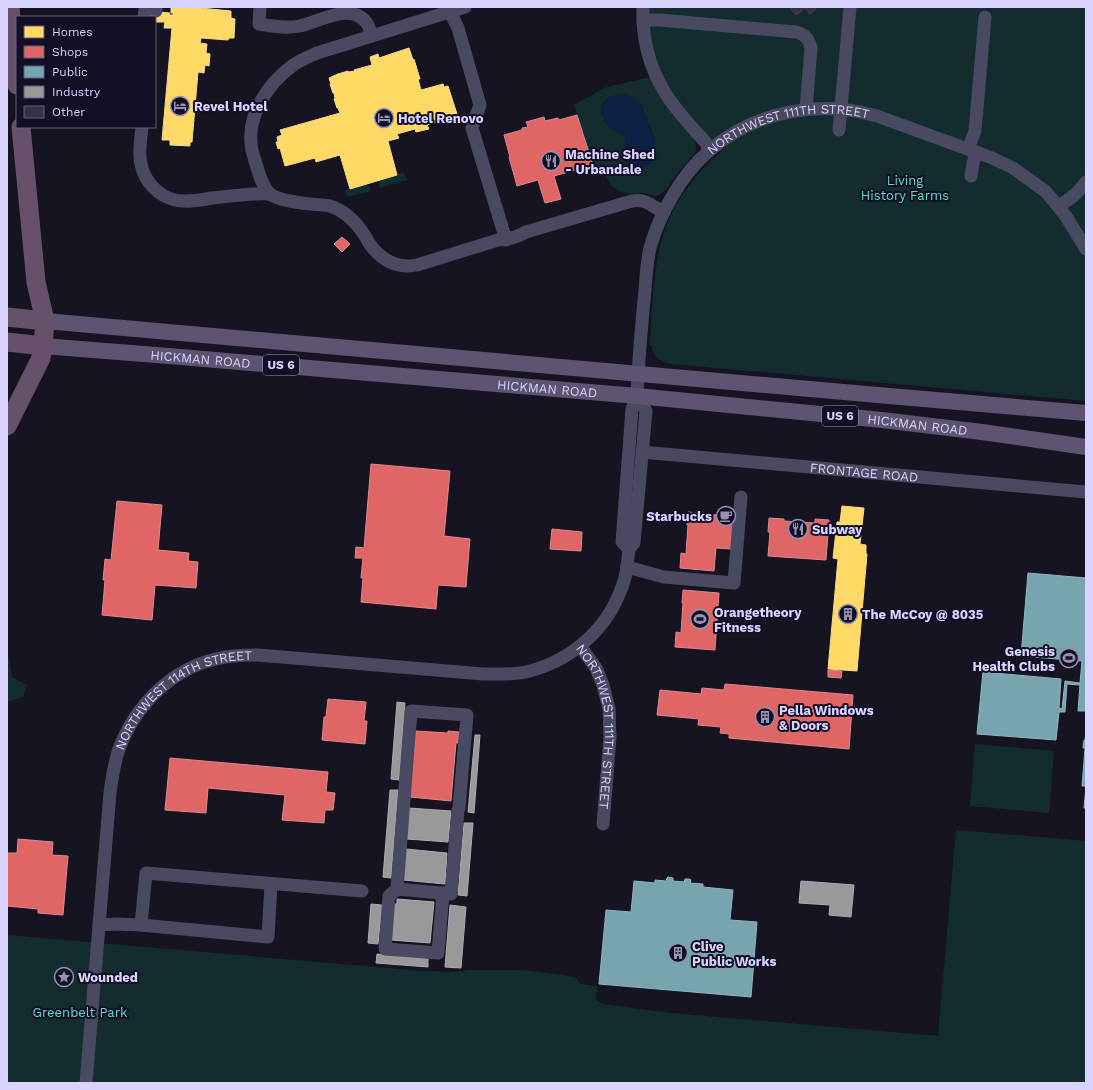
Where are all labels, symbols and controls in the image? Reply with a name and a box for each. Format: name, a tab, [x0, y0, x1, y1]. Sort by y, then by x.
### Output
legend	[16, 16, 156, 128]
text: Homes	[52, 25, 93, 39]
text: Shops	[52, 45, 88, 59]
text: Public	[52, 65, 88, 79]
text: Industry	[52, 85, 101, 99]
hotel icon: Revel Hotel	[169, 95, 191, 117]
place label: Revel Hotel	[194, 99, 268, 114]
street label: NORTHWEST 111TH STREET	[704, 101, 871, 157]
text: Other	[52, 105, 85, 119]
hotel icon: Hotel Renovo	[373, 107, 395, 129]
place label: Hotel Renovo	[398, 111, 484, 126]
place label: Machine Shed - Urbandale	[565, 147, 655, 177]
restaurant icon: Machine Shed - Urbandale	[540, 150, 562, 172]
park label: Living History Farms	[861, 173, 949, 203]
street label: HICKMAN ROAD	[150, 347, 251, 370]
road number: US 6	[263, 355, 299, 375]
street label: HICKMAN ROAD	[496, 377, 598, 400]
road number: US 6	[822, 406, 858, 426]
street label: HICKMAN ROAD	[867, 411, 968, 438]
street label: FRONTAGE ROAD	[809, 460, 919, 484]
cafe icon: Starbucks	[715, 505, 737, 527]
place label: Starbucks	[646, 509, 712, 524]
restaurant icon: Subway	[787, 518, 809, 540]
place label: Subway	[812, 522, 863, 537]
building icon: The McCoy @ 8035	[837, 603, 859, 625]
place label: Orangetheory Fitness	[714, 605, 802, 635]
place label: The McCoy @ 8035	[862, 607, 984, 622]
sports icon: Orangetheory Fitness	[689, 608, 711, 630]
street label: NORTHWEST 111TH STREET	[573, 641, 618, 810]
place label: Genesis Health Clubs	[972, 644, 1055, 674]
street label: NORTHWEST 114TH STREET	[112, 647, 252, 752]
sports icon: Genesis Health Clubs	[1058, 647, 1080, 669]
place label: Pella Windows & Doors	[779, 703, 874, 733]
building icon: Pella Windows & Doors	[754, 706, 776, 728]
place label: Clive Public Works	[692, 939, 776, 969]
building icon: Clive Public Works	[667, 942, 689, 964]
place icon: Wounded	[53, 966, 75, 988]
place label: Wounded	[78, 970, 138, 985]
park label: Greenbelt Park	[33, 1005, 128, 1020]

